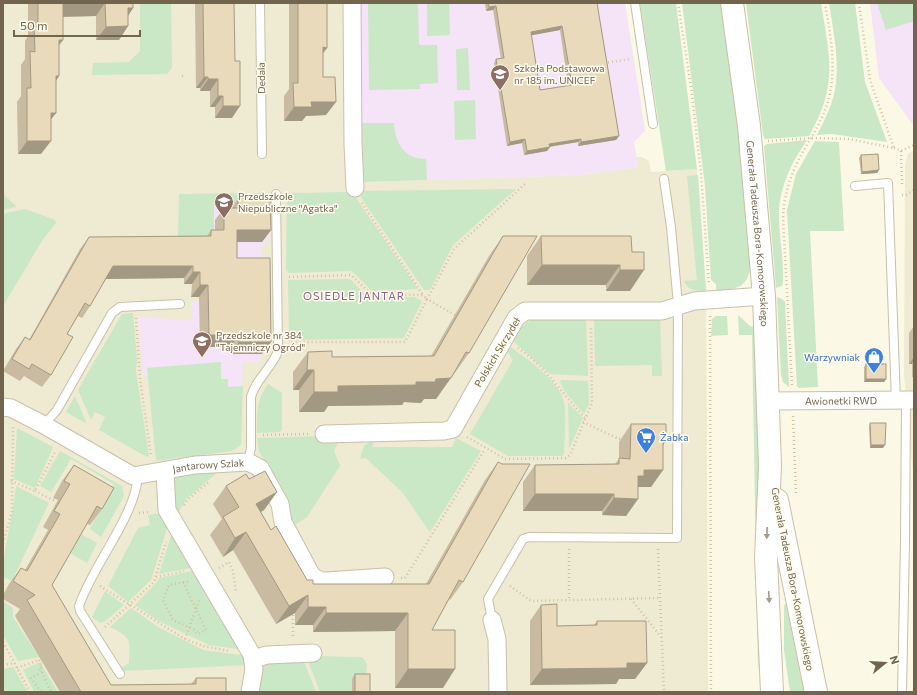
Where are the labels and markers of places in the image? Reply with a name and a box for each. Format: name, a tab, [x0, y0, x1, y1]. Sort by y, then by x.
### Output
place label: Szkoła Podstawowa nr 185 im. UNICEF	[514, 62, 605, 86]
school or university icon: Szkoła Podstawowa nr 185 im. UNICEF	[489, 63, 511, 91]
place label: Przedszkole Niepubliczne "Agatka"	[238, 190, 338, 214]
school or university icon: Przedszkole Niepubliczne "Agatka"	[213, 191, 235, 219]
place label: Przedszkole nr 384 "Tajemniczy Ogród"	[216, 329, 306, 353]
school or university icon: Przedszkole nr 384 "Tajemniczy Ogród"	[191, 330, 213, 358]
shop icon: Warzywniak	[863, 346, 885, 374]
place label: Warzywniak	[804, 351, 861, 363]
supermarket icon: Żabka	[635, 426, 657, 454]
place label: Żabka	[660, 431, 689, 443]

